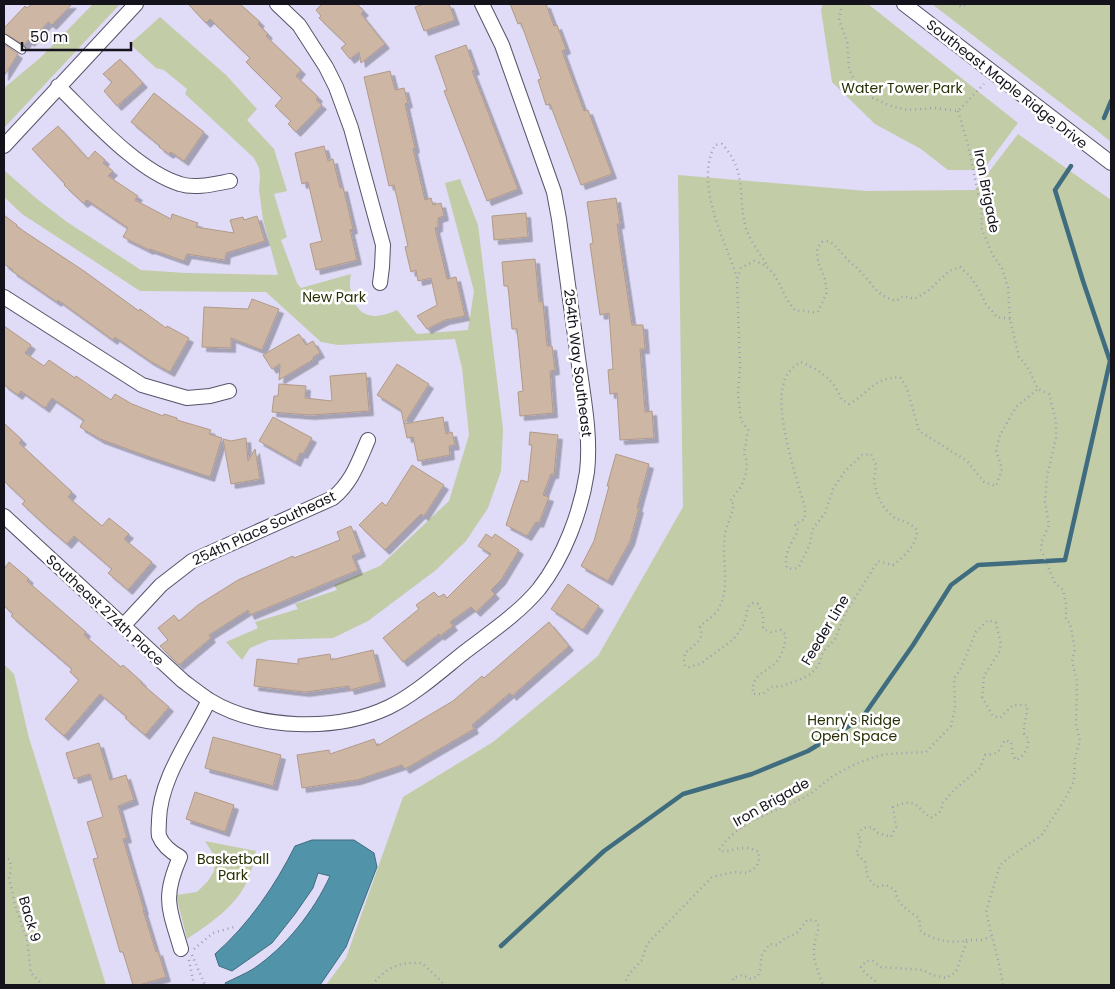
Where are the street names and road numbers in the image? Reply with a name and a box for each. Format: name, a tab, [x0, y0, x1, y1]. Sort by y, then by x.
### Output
street label: Southeast Maple Ridge Drive	[922, 15, 1092, 154]
street label: Iron Brigade	[969, 148, 1005, 235]
street label: 254th Way Southeast	[559, 288, 597, 438]
street label: 254th Place Southeast	[189, 486, 339, 570]
street label: Southeast 274th Place	[42, 550, 169, 670]
street label: Feeder Line	[796, 591, 854, 669]
street label: Iron Brigade	[729, 773, 813, 831]
street label: Back 9	[14, 894, 46, 944]

